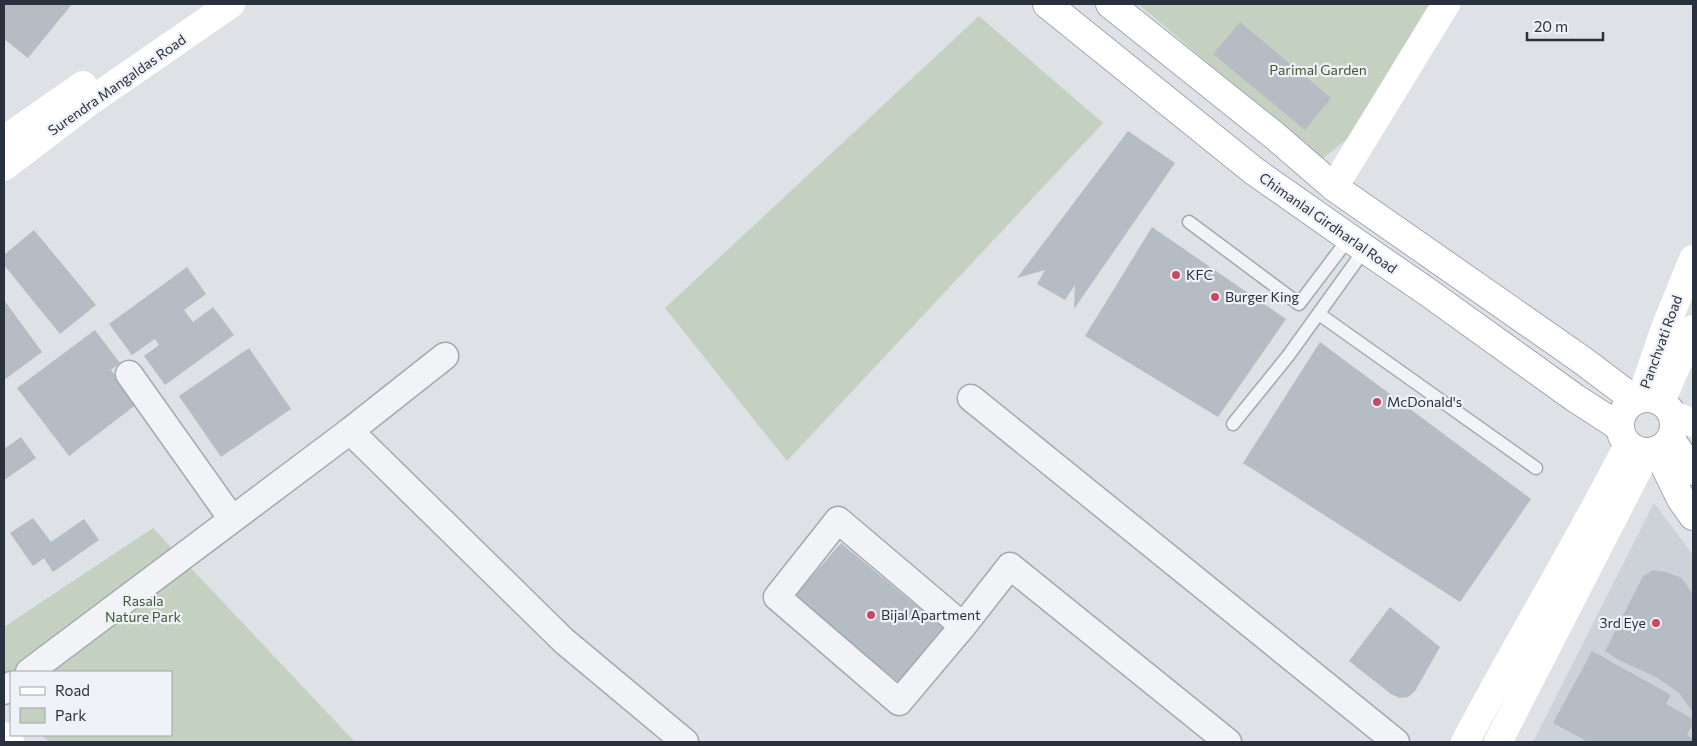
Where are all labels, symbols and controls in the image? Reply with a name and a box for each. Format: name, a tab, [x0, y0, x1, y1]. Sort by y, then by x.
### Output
scale bar	[1527, 10, 1603, 42]
text: 20 m	[1534, 17, 1568, 35]
street label: Surendra Mangaldas Road	[44, 30, 189, 139]
park label: Parimal Garden	[1269, 61, 1367, 78]
street label: Chimanlal Girdharlal Road	[1256, 169, 1400, 277]
place label: KFC	[1186, 266, 1213, 283]
marker: KFC	[1170, 269, 1182, 281]
place label: Burger King	[1225, 288, 1300, 305]
marker: Burger King	[1209, 291, 1221, 303]
street label: Panchvati Road	[1636, 293, 1685, 391]
place label: McDonald's	[1387, 393, 1462, 410]
marker: McDonald's	[1371, 396, 1383, 408]
park label: Rasala Nature Park	[105, 592, 181, 625]
place label: Bijal Apartment	[881, 606, 981, 623]
marker: Bijal Apartment	[865, 609, 877, 621]
place label: 3rd Eye	[1599, 614, 1646, 631]
marker: 3rd Eye	[1650, 617, 1662, 629]
legend	[10, 671, 172, 736]
text: Road	[55, 681, 90, 699]
text: Park	[55, 706, 86, 724]

